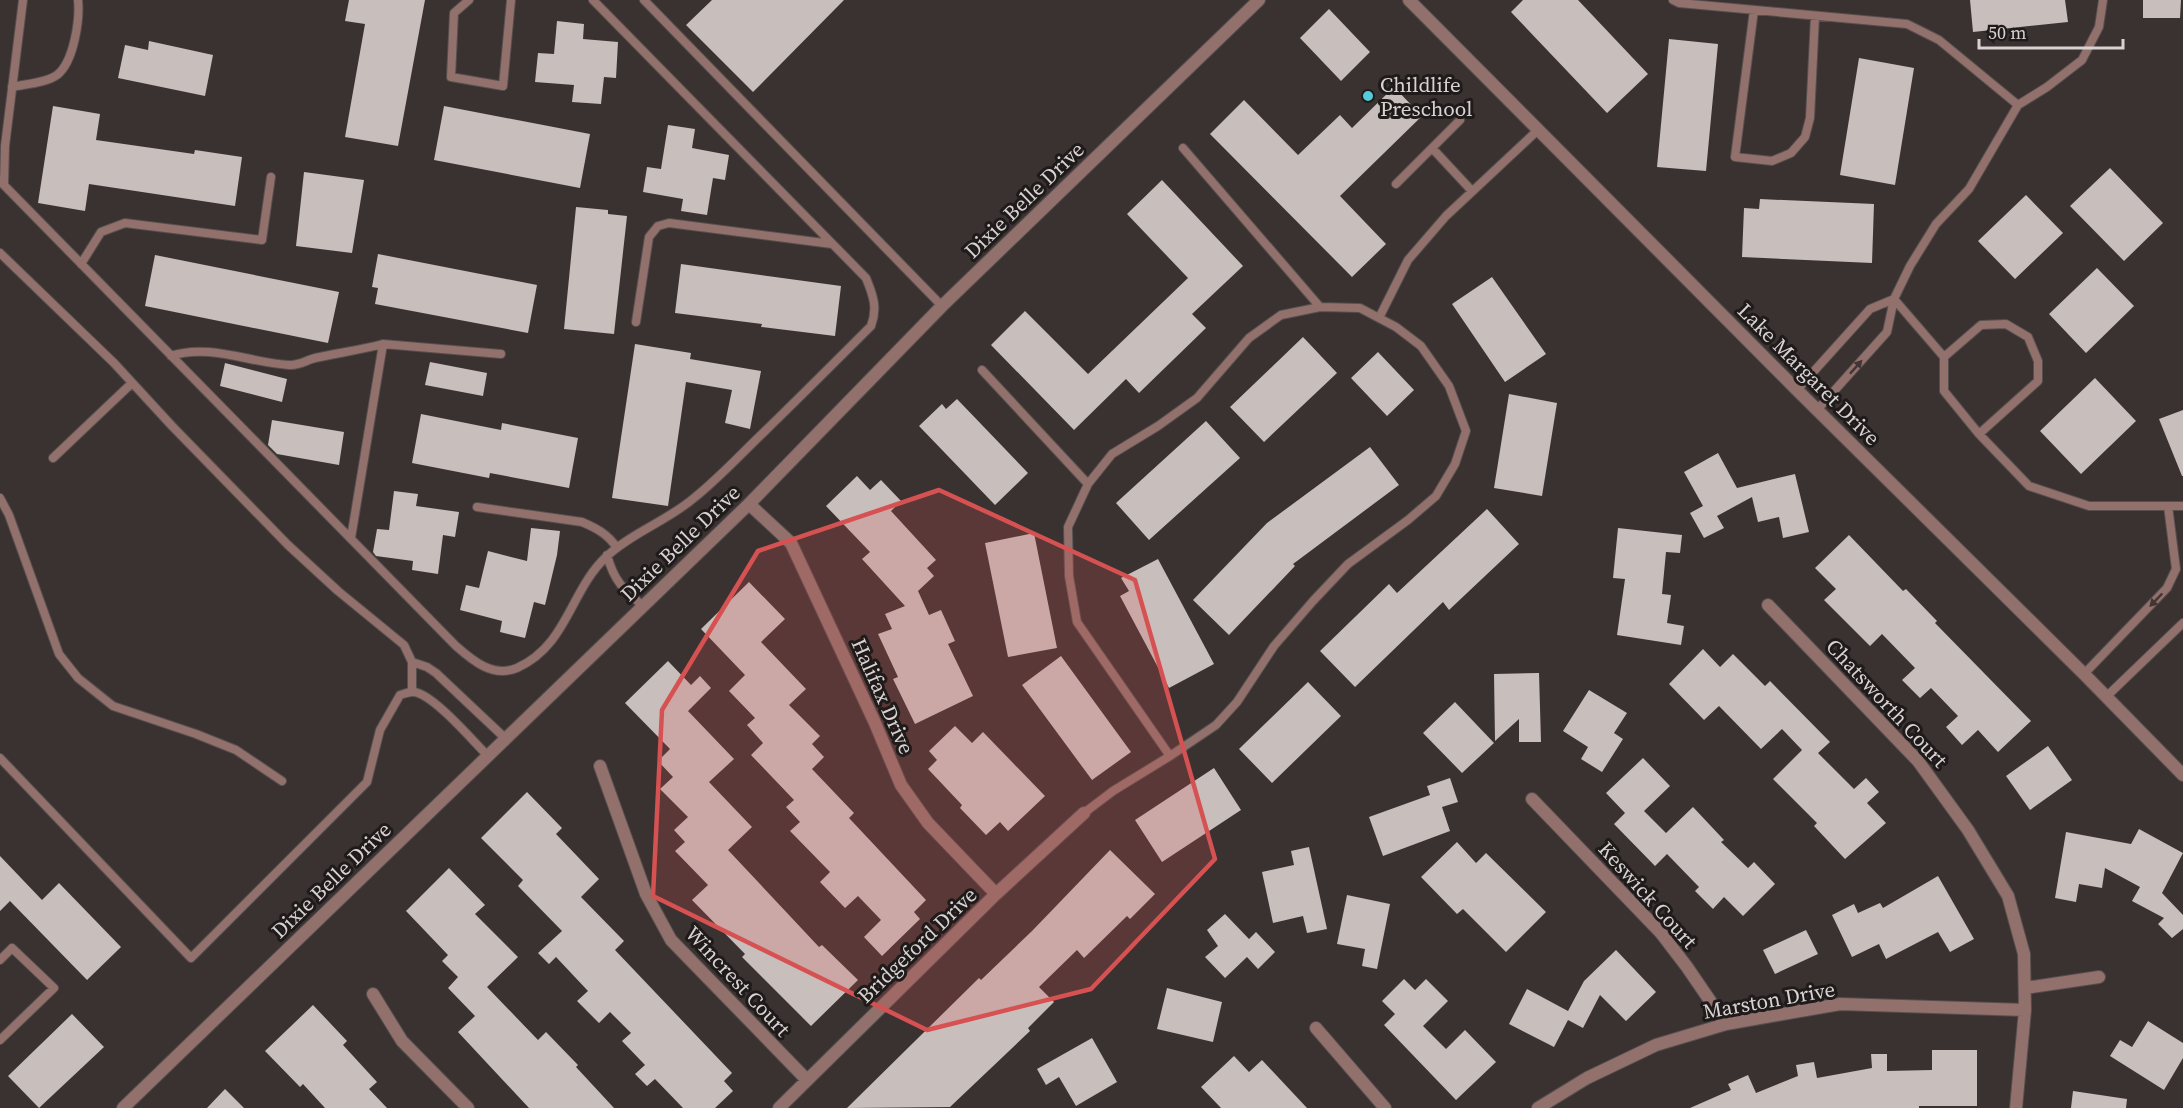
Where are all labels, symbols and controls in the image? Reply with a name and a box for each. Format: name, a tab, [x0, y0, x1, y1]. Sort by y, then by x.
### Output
scale bar	[1979, 12, 2123, 50]
text: 50 m	[1988, 20, 2026, 45]
place label: Childlife Preschool	[1380, 70, 1472, 123]
marker: Childlife Preschool	[1361, 89, 1375, 103]
street label: Dixie Belle Drive	[958, 135, 1090, 265]
street label: Lake Margaret Drive	[1731, 296, 1887, 452]
one-way arrow	[1849, 359, 1863, 374]
street label: Dixie Belle Drive	[614, 478, 746, 608]
one-way arrow	[2149, 592, 2163, 607]
street label: Chatsworth Court	[1820, 632, 1954, 774]
street label: Halifax Drive	[845, 633, 921, 759]
street label: Dixie Belle Drive	[265, 815, 397, 945]
street label: Keswick Court	[1592, 835, 1704, 955]
street label: Bridgeford Drive	[851, 880, 983, 1010]
street label: Wincrest Court	[679, 919, 797, 1043]
street label: Marston Drive	[1701, 974, 1837, 1026]

